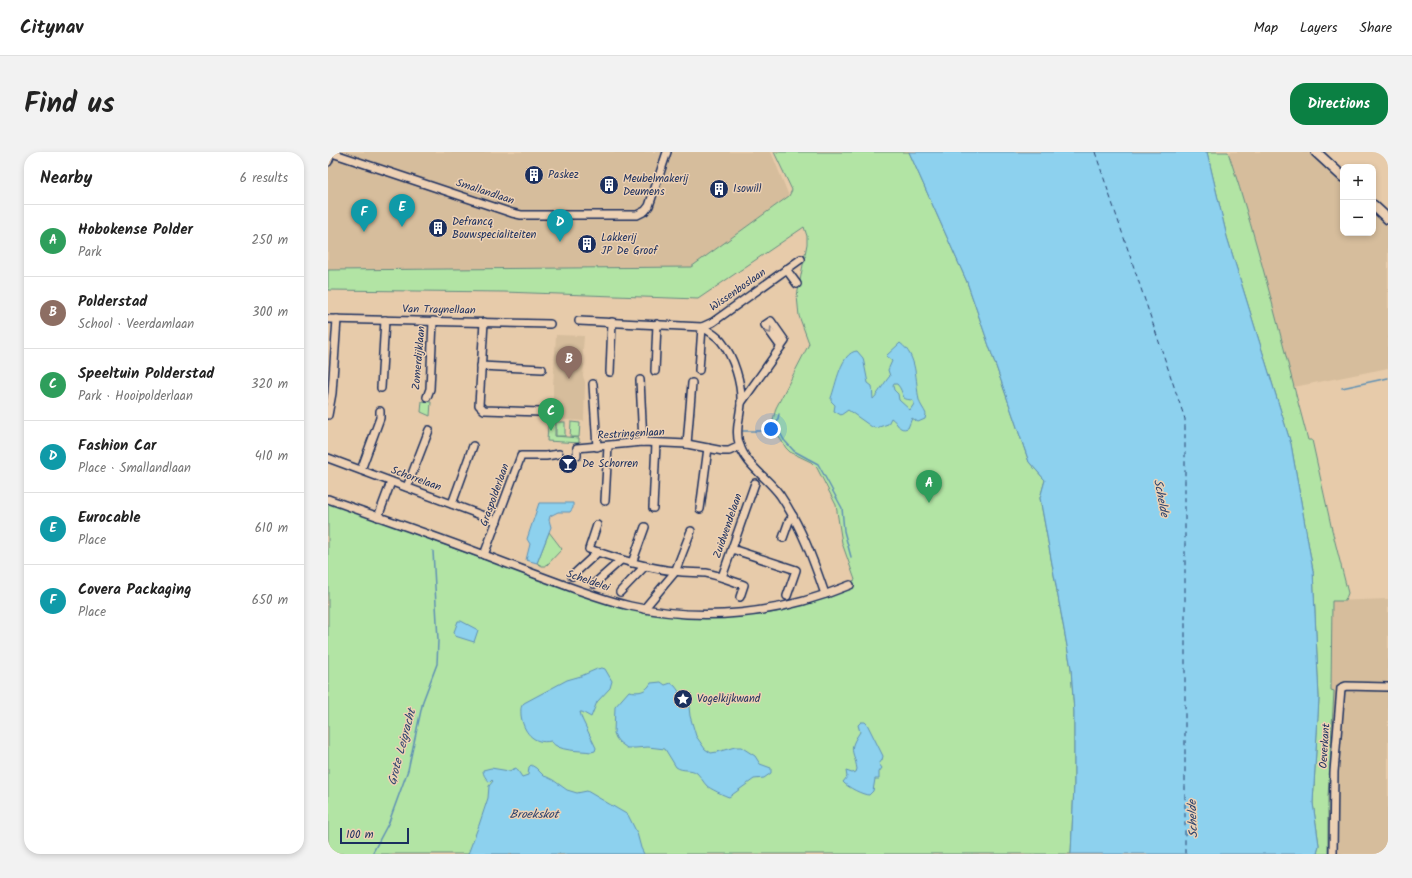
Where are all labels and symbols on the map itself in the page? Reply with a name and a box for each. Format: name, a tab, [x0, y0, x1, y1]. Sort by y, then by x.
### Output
building icon: Paskez	[523, 164, 545, 186]
place label: Paskez	[548, 166, 579, 184]
place label: Meubelmakerij Deumens	[623, 170, 690, 201]
street label: Smallandlaan	[453, 174, 517, 210]
building icon: Meubelmakerij Deumens	[598, 174, 620, 196]
building icon: Isowill	[708, 178, 730, 200]
place label: Isowill	[733, 180, 762, 198]
pin: E	[389, 194, 415, 227]
pin: F	[351, 199, 377, 232]
pin: D	[547, 209, 573, 242]
place label: Defrancq Bouwspecialiteiten	[452, 213, 537, 244]
building icon: Defrancq Bouwspecialiteiten	[427, 217, 449, 239]
place label: Lakkerij JP De Groof	[601, 229, 659, 260]
building icon: Lakkerij JP De Groof	[576, 233, 598, 255]
street label: Wissenboslaan	[706, 264, 770, 316]
street label: Van Traynellaan	[402, 300, 476, 320]
street label: Zomerdijklaan	[407, 325, 431, 391]
one-way arrow	[764, 327, 771, 334]
pin: B	[556, 346, 582, 379]
pin: C	[538, 398, 564, 431]
your location	[761, 419, 781, 439]
street label: Restringenlaan	[597, 423, 665, 445]
bar icon: De Schorren	[557, 453, 579, 475]
place label: De Schorren	[582, 455, 638, 473]
street label: Graspolderlaan	[475, 461, 515, 529]
street label: Schorrelaan	[388, 462, 444, 497]
pin: A	[916, 470, 942, 503]
water label: Schelde	[1148, 478, 1174, 520]
street label: Zuidwendelaan	[708, 491, 748, 561]
street label: Scheldelei	[564, 565, 613, 597]
place icon: Vogelkijkwand	[672, 688, 694, 710]
place label: Vogelkijkwand	[697, 690, 761, 708]
water label: Grote Leigracht	[383, 705, 422, 787]
street label: Oeverkant	[1314, 722, 1336, 769]
water label: Schelde	[1183, 798, 1203, 838]
water label: Broekskot	[510, 805, 561, 824]
scale bar	[340, 826, 409, 845]

